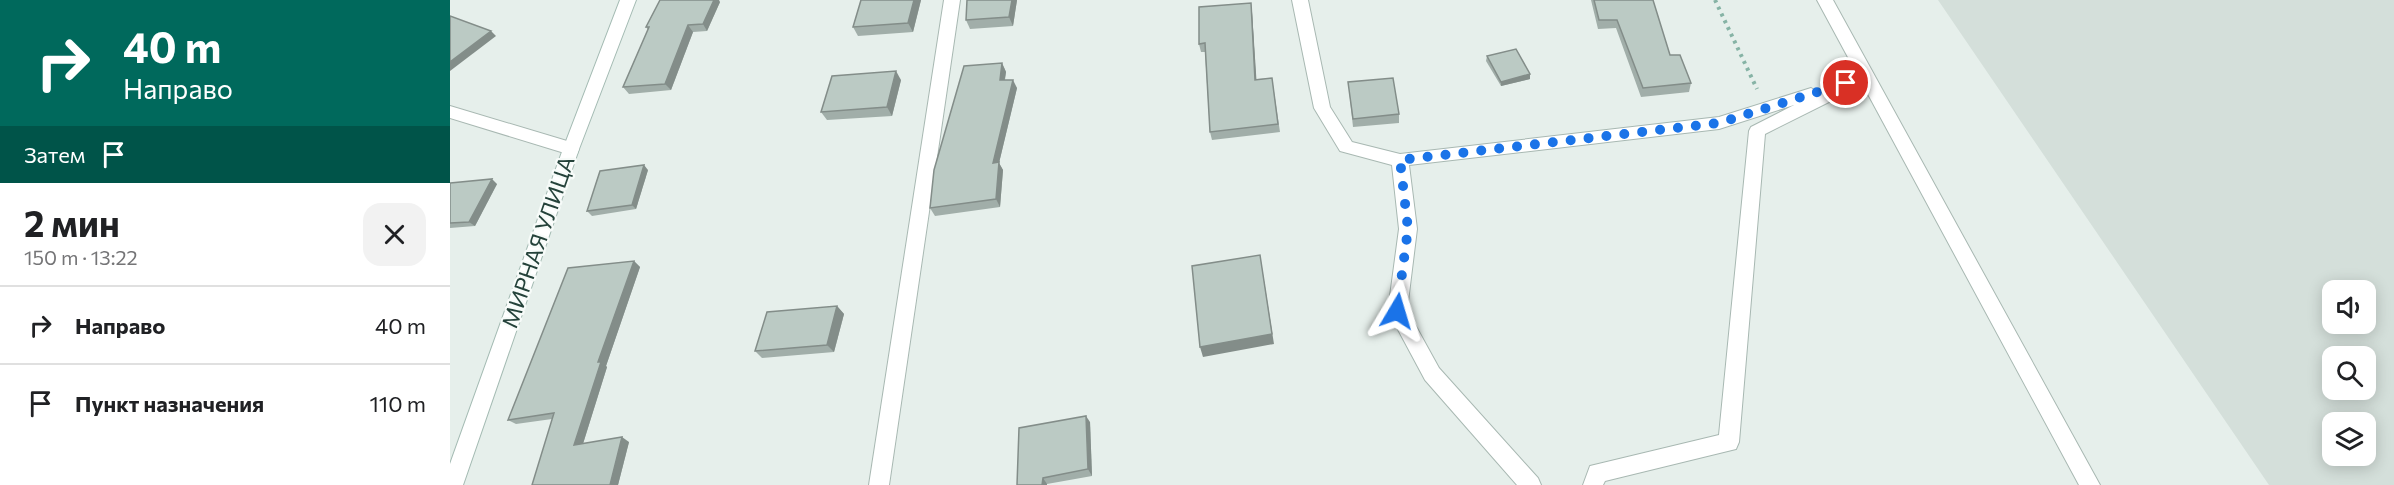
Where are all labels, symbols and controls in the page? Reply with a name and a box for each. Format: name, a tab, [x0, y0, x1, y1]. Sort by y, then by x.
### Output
text: 40 m	[123, 20, 221, 72]
icon: right	[24, 24, 102, 102]
pin	[1820, 57, 1871, 108]
icon: arrive	[1829, 66, 1862, 99]
text: Направо	[123, 72, 233, 105]
icon: arrive	[97, 138, 130, 171]
text: Затем	[24, 141, 85, 168]
street label: МИРНАЯ УЛИЦА	[495, 152, 580, 331]
text: 2 мин	[24, 200, 120, 244]
button: close	[363, 203, 426, 266]
text: 150 m · 13:22	[24, 245, 138, 269]
position arrow	[1365, 279, 1429, 343]
map controls	[2322, 280, 2376, 466]
button: sound	[2322, 280, 2376, 334]
icon: right	[24, 309, 57, 342]
text: Направо	[75, 312, 165, 339]
text: 40 m	[375, 312, 426, 339]
button: search	[2322, 346, 2376, 400]
icon: arrive	[24, 387, 57, 420]
text: Пункт назначения	[75, 390, 264, 417]
text: 110 m	[369, 390, 426, 417]
button: layers	[2322, 412, 2376, 466]

